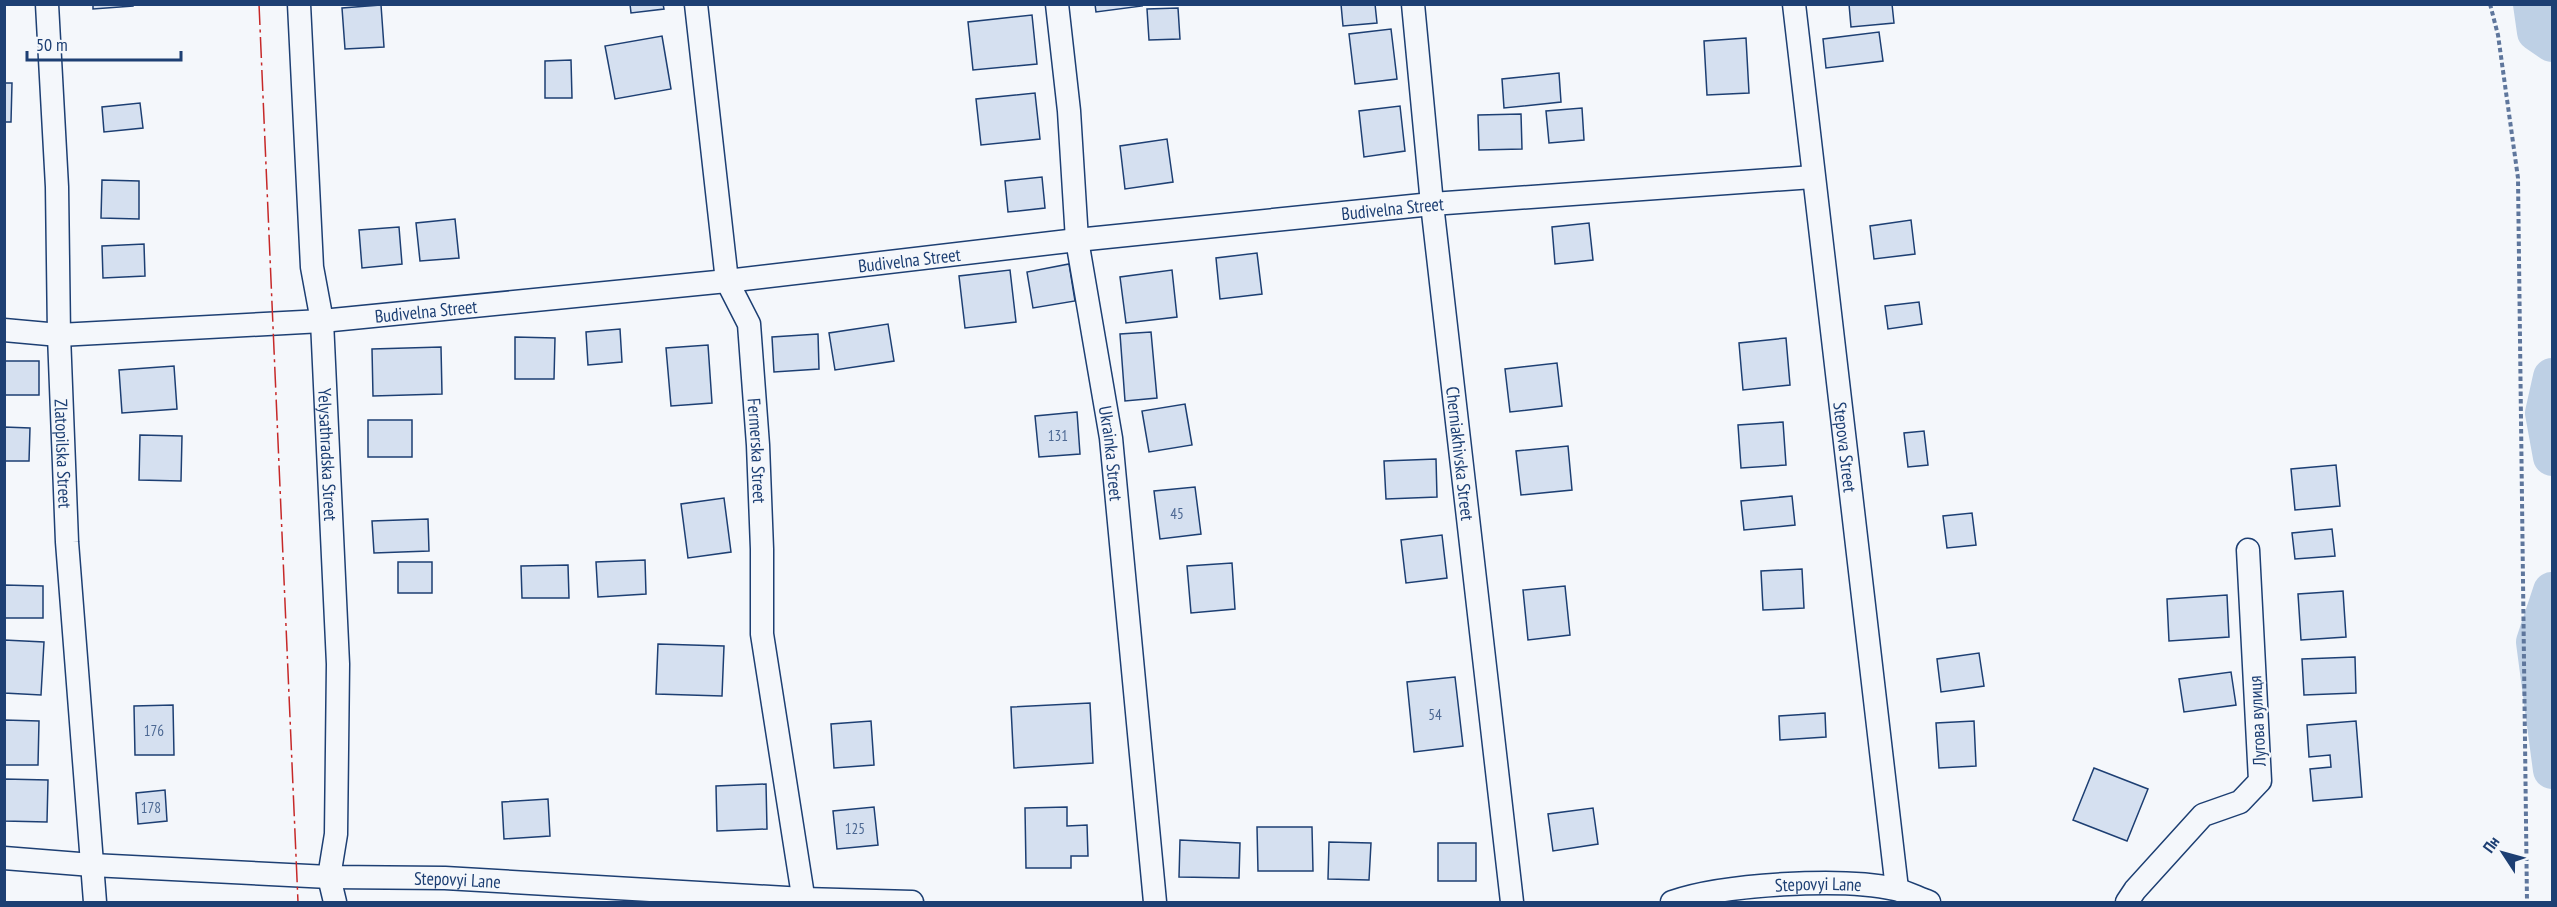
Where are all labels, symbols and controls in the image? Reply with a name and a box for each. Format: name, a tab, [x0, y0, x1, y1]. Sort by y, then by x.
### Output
scale bar	[27, 24, 182, 62]
text: 50 m	[36, 33, 68, 56]
street label: Budivelna Street	[1340, 192, 1444, 225]
street label: Budivelna Street	[857, 242, 962, 277]
street label: Budivelna Street	[374, 294, 478, 327]
street label: Cherniakhivska Street	[1441, 385, 1480, 522]
street label: Yelysathradska Street	[314, 388, 343, 522]
street label: Fermerska Street	[743, 397, 772, 504]
street label: Zlatopilska Street	[50, 399, 77, 509]
street label: Stepova Street	[1829, 401, 1862, 493]
street label: Ukrainka Street	[1094, 404, 1128, 502]
house number: 131	[1048, 426, 1068, 445]
house number: 45	[1170, 504, 1184, 523]
street label: Лугова вулиця	[2243, 675, 2271, 768]
house number: 54	[1428, 705, 1442, 724]
house number: 176	[144, 721, 164, 740]
house number: 178	[141, 798, 161, 817]
house number: 125	[845, 819, 865, 838]
north arrow	[2473, 823, 2533, 883]
text: Пн	[2478, 832, 2504, 856]
street label: Stepovyi Lane	[414, 866, 501, 893]
street label: Stepovyi Lane	[1774, 872, 1863, 896]

